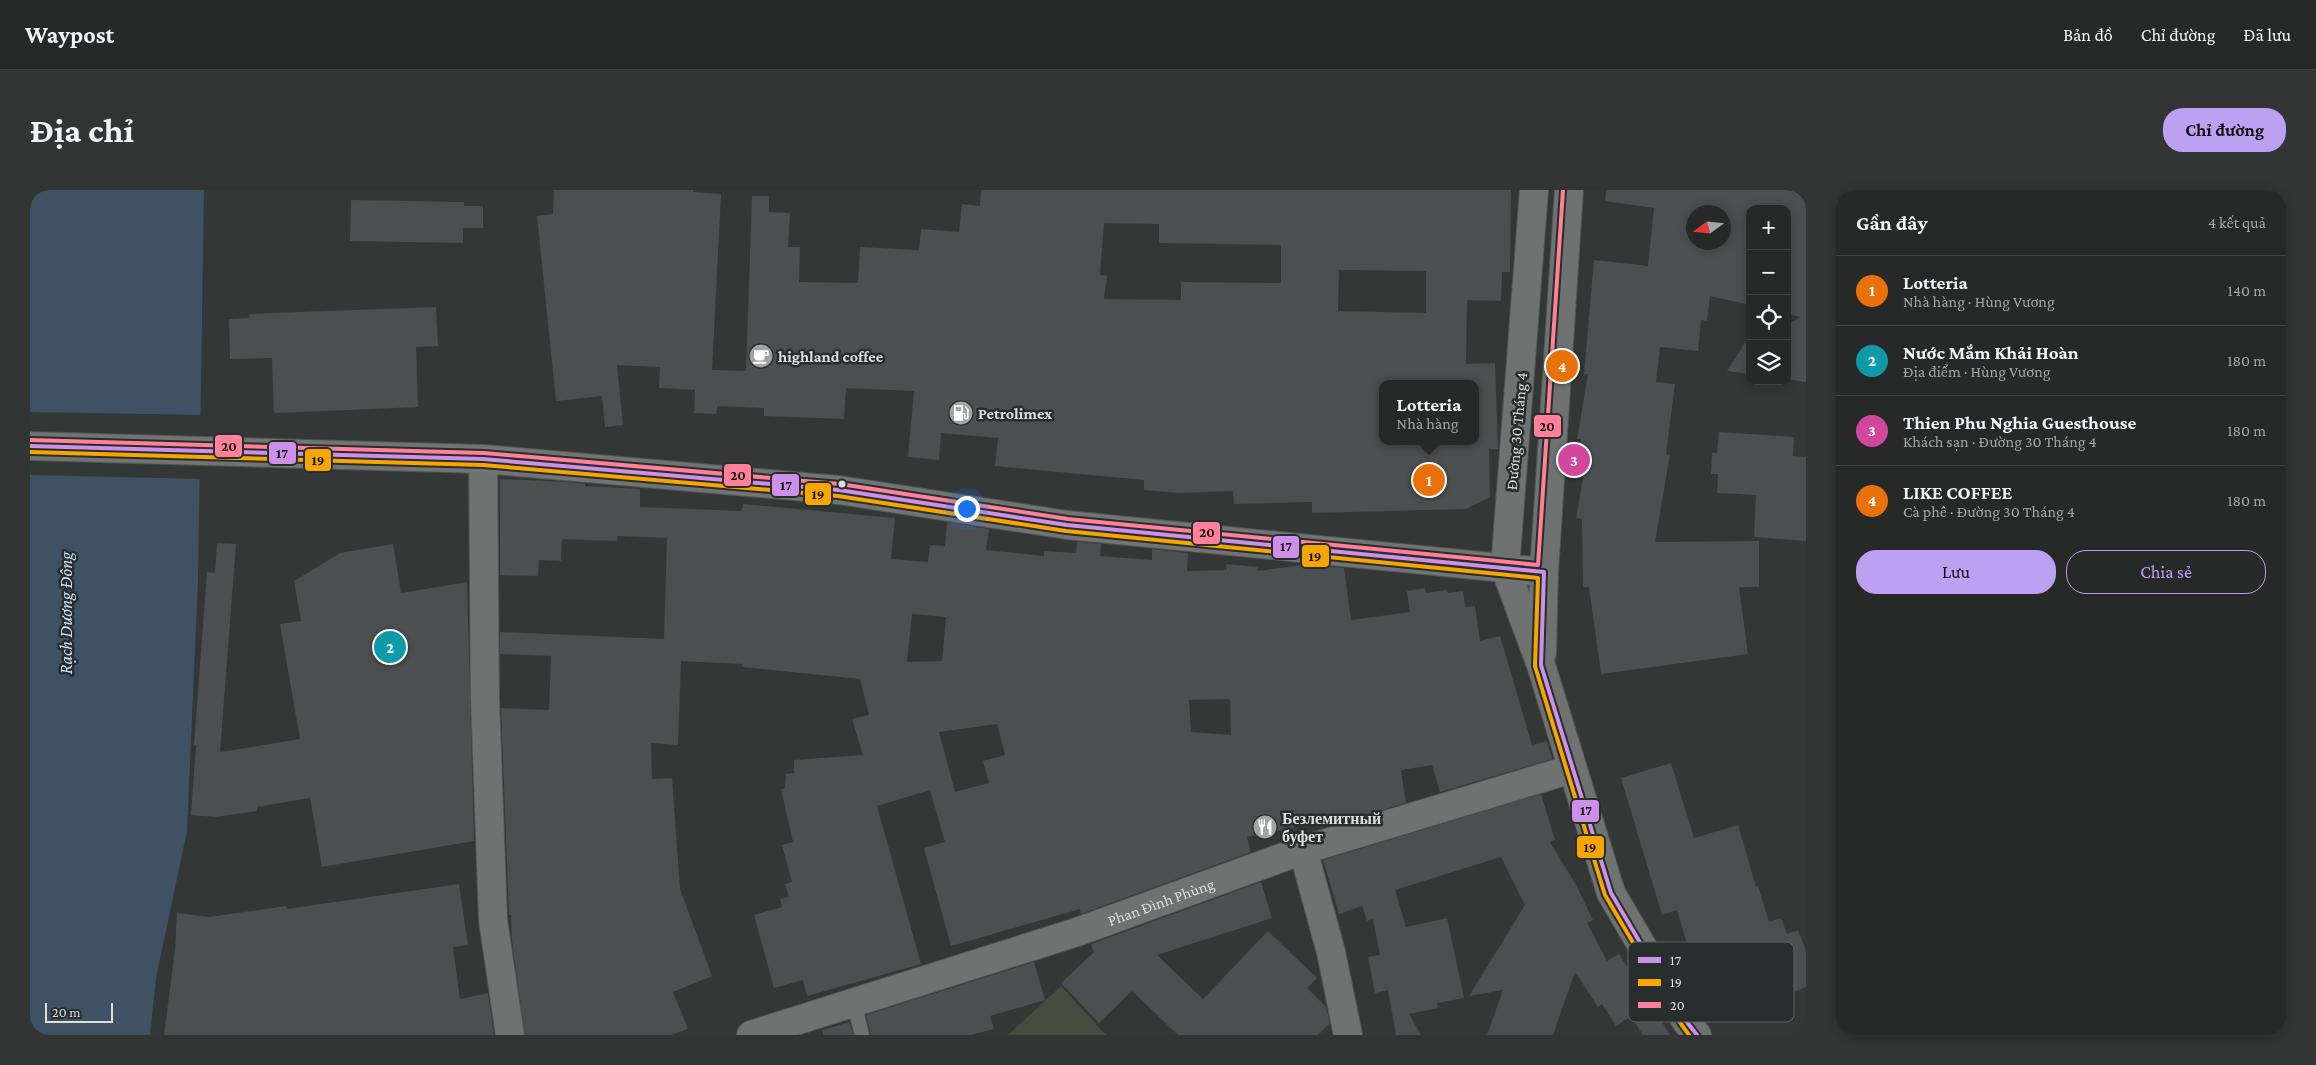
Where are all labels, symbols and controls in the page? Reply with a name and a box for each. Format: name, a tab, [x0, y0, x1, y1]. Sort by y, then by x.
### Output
text: Waypost	[25, 21, 114, 48]
text: Bản đồ	[2063, 25, 2113, 45]
text: Chỉ đường	[2141, 25, 2215, 45]
text: Đã lưu	[2243, 25, 2291, 45]
button: Chỉ đường	[2163, 108, 2286, 152]
text: Địa chỉ	[30, 111, 134, 150]
north arrow	[1686, 205, 1731, 250]
map controls	[1746, 205, 1791, 385]
button: +	[1746, 205, 1791, 250]
text: Gần đây	[1856, 211, 1928, 235]
text: 4 kết quả	[2208, 214, 2266, 231]
button: −	[1746, 250, 1791, 295]
text: Lotteria	[1903, 272, 1968, 293]
text: 1	[1869, 282, 1875, 299]
text: 140 m	[2228, 282, 2266, 299]
text: Nhà hàng · Hùng Vương	[1903, 293, 2055, 310]
button: locate	[1746, 295, 1791, 340]
button: layers	[1746, 340, 1791, 385]
text: Nước Mắm Khải Hoàn	[1903, 342, 2079, 363]
cafe icon: highland coffee	[748, 343, 774, 369]
pin: 4	[1546, 347, 1578, 385]
place label: highland coffee	[778, 348, 884, 365]
text: 2	[1868, 352, 1876, 369]
text: 180 m	[2227, 352, 2266, 369]
text: Địa điểm · Hùng Vương	[1903, 363, 2051, 380]
street label: Đường 30 Tháng 4	[1503, 371, 1531, 491]
popup	[1379, 380, 1479, 445]
text: Lotteria	[1397, 394, 1461, 415]
fuel station icon: Petrolimex	[948, 400, 974, 426]
place label: Petrolimex	[978, 405, 1053, 422]
text: Thien Phu Nghia Guesthouse	[1903, 412, 2136, 433]
line badge: 20	[1533, 414, 1562, 438]
text: Nhà hàng	[1397, 415, 1458, 432]
text: 20	[1539, 418, 1555, 434]
text: 3	[1868, 422, 1876, 439]
text: 180 m	[2227, 422, 2266, 439]
text: Khách sạn · Đường 30 Tháng 4	[1903, 433, 2097, 450]
line badge: 20	[214, 434, 243, 458]
text: 20	[221, 438, 237, 454]
line badge: 17	[268, 441, 297, 465]
pin: 3	[1558, 441, 1590, 479]
text: 17	[276, 445, 288, 461]
line badge: 19	[304, 448, 332, 472]
text: 19	[312, 452, 324, 468]
pin: 1	[1413, 461, 1445, 499]
line badge: 20	[723, 463, 752, 487]
text: 20	[730, 467, 746, 483]
line badge: 17	[771, 473, 800, 497]
text: 17	[780, 477, 792, 493]
unlabelled marker	[837, 479, 847, 489]
line badge: 19	[804, 482, 832, 506]
text: LIKE COFFEE	[1903, 482, 2012, 503]
text: 19	[812, 486, 824, 502]
text: 4	[1868, 492, 1876, 509]
text: 180 m	[2227, 492, 2266, 509]
your location	[954, 496, 980, 522]
text: Cà phê · Đường 30 Tháng 4	[1903, 503, 2075, 520]
line badge: 20	[1192, 521, 1221, 545]
text: 20	[1199, 524, 1215, 540]
line badge: 17	[1272, 535, 1300, 559]
text: 17	[1280, 538, 1292, 554]
line badge: 19	[1301, 544, 1330, 568]
text: 19	[1309, 548, 1321, 564]
button: Lưu	[1856, 550, 2056, 594]
button: Chia sẻ	[2066, 550, 2266, 594]
water label: Rạch Dương Đông	[56, 551, 76, 674]
pin: 2	[374, 628, 406, 666]
line badge: 17	[1571, 799, 1600, 823]
text: 17	[1580, 802, 1592, 818]
place label: Безлемитный буфет	[1282, 810, 1381, 846]
restaurant icon: Безлемитный буфет	[1252, 814, 1278, 840]
line badge: 19	[1576, 835, 1605, 859]
text: 19	[1584, 839, 1596, 855]
street label: Phan Đình Phùng	[1105, 875, 1217, 929]
legend	[1628, 942, 1794, 1022]
text: 17	[1670, 952, 1682, 968]
text: 19	[1670, 974, 1682, 990]
text: 20	[1670, 997, 1685, 1013]
scale bar	[45, 1000, 112, 1023]
text: 20 m	[52, 1004, 80, 1020]

